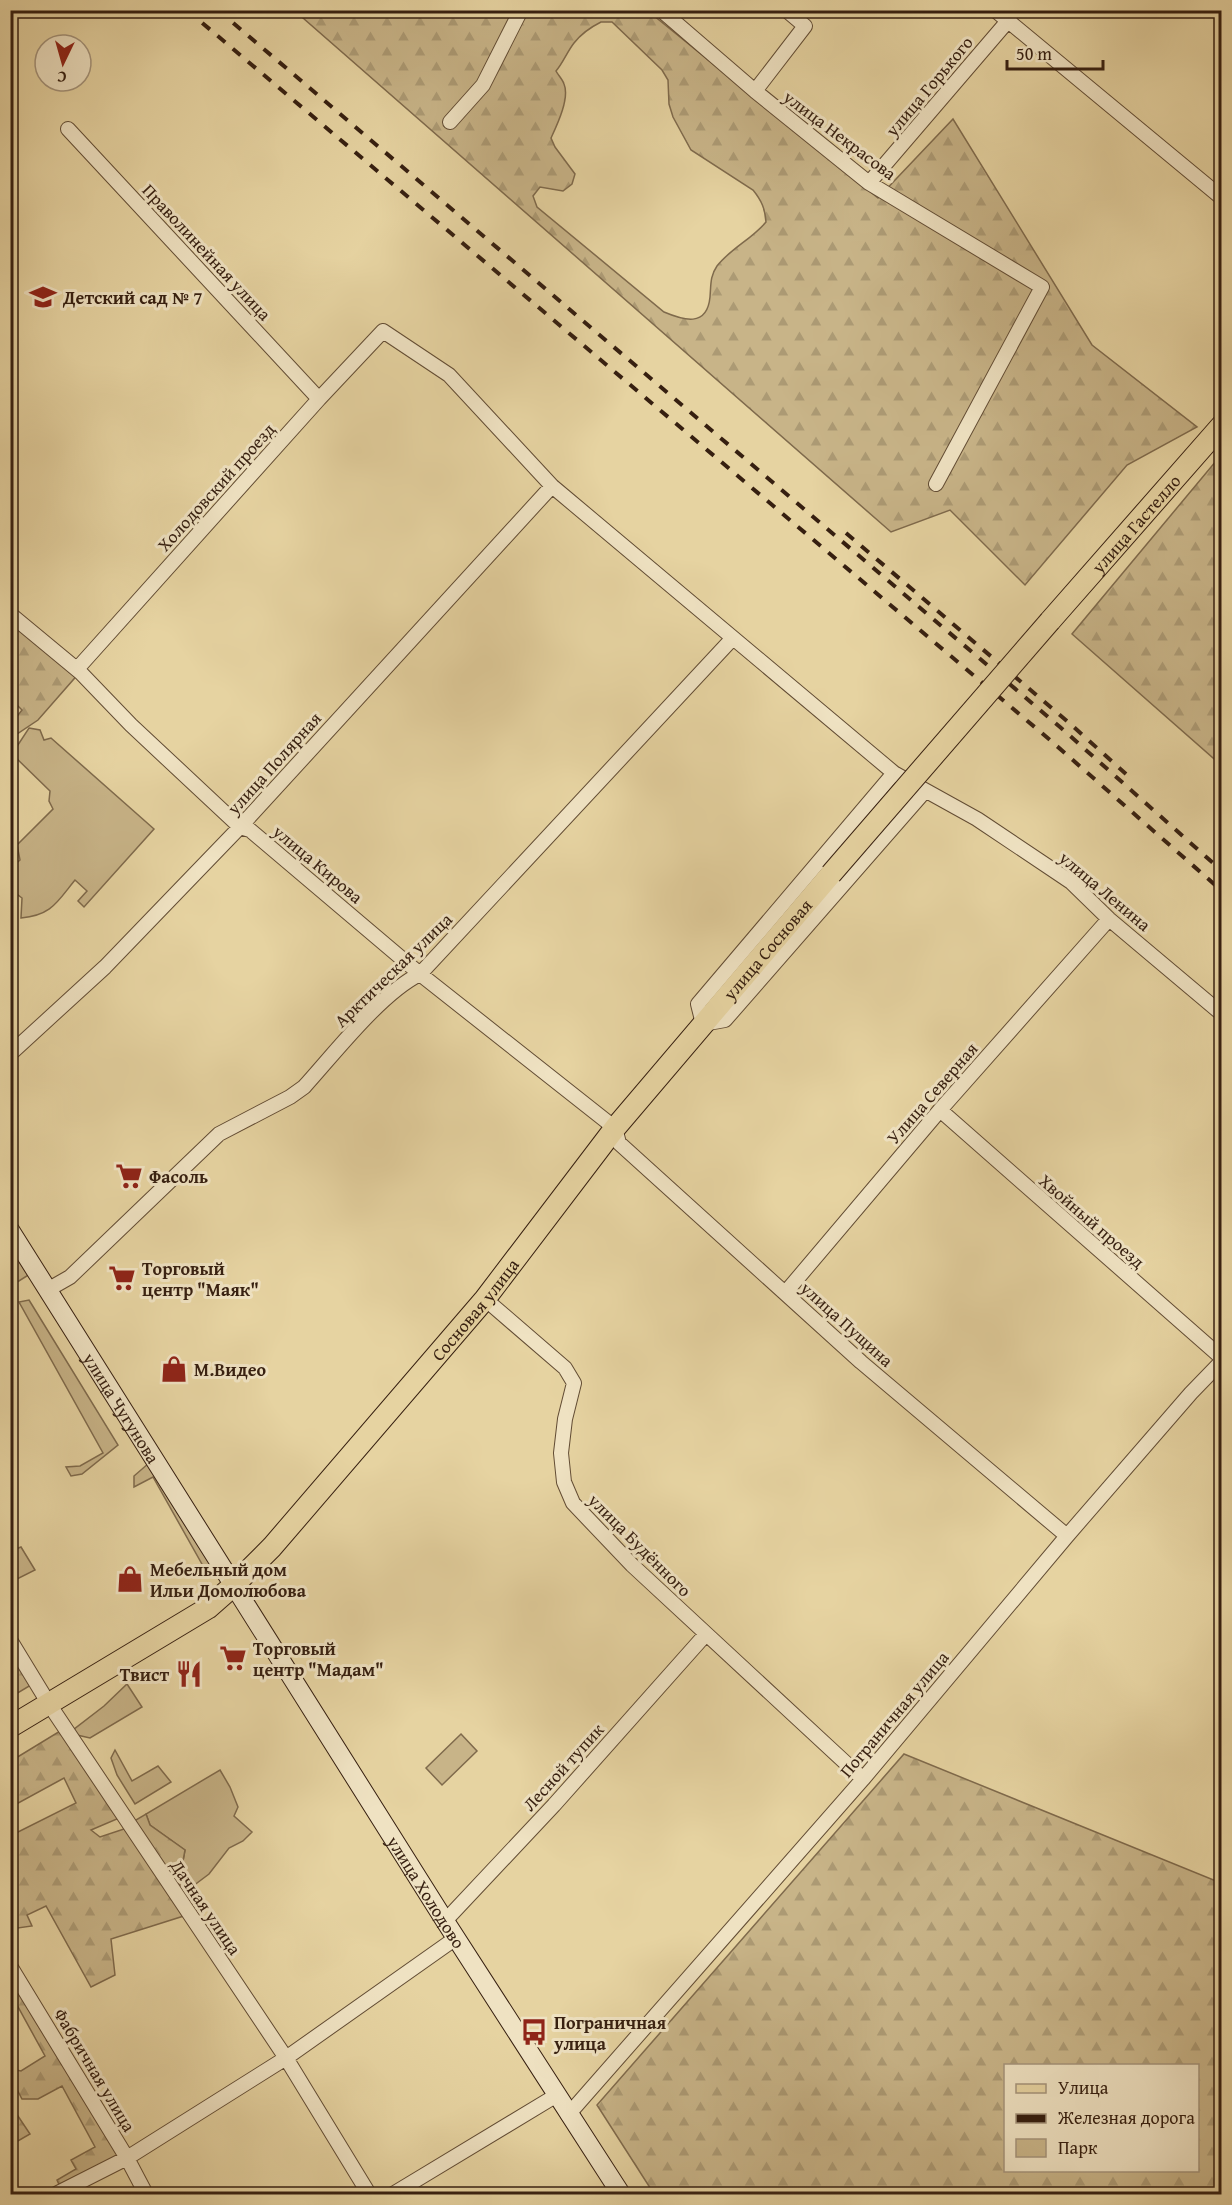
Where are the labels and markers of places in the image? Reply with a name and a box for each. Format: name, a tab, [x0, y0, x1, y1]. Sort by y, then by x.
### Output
school or university icon: Детский сад № 7	[28, 282, 58, 312]
place label: Детский сад № 7	[62, 284, 203, 311]
supermarket icon: Фасоль	[114, 1161, 144, 1191]
place label: Фасоль	[149, 1163, 208, 1190]
place label: Торговый центр "Маяк"	[142, 1255, 259, 1303]
supermarket icon: Торговый центр "Маяк"	[107, 1263, 137, 1293]
shop icon: М.Видео	[159, 1354, 189, 1384]
place label: М.Видео	[194, 1356, 267, 1383]
place label: Мебельный дом Ильи Домолюбова	[150, 1556, 307, 1604]
shop icon: Мебельный дом Ильи Домолюбова	[115, 1564, 145, 1594]
place label: Торговый центр "Мадам"	[253, 1635, 384, 1683]
supermarket icon: Торговый центр "Мадам"	[218, 1643, 248, 1673]
restaurant icon: Твист	[174, 1659, 204, 1689]
place label: Твист	[120, 1661, 169, 1688]
place label: Пограничная улица	[553, 2009, 666, 2057]
bus stop icon: Пограничная улица	[519, 2017, 549, 2047]

